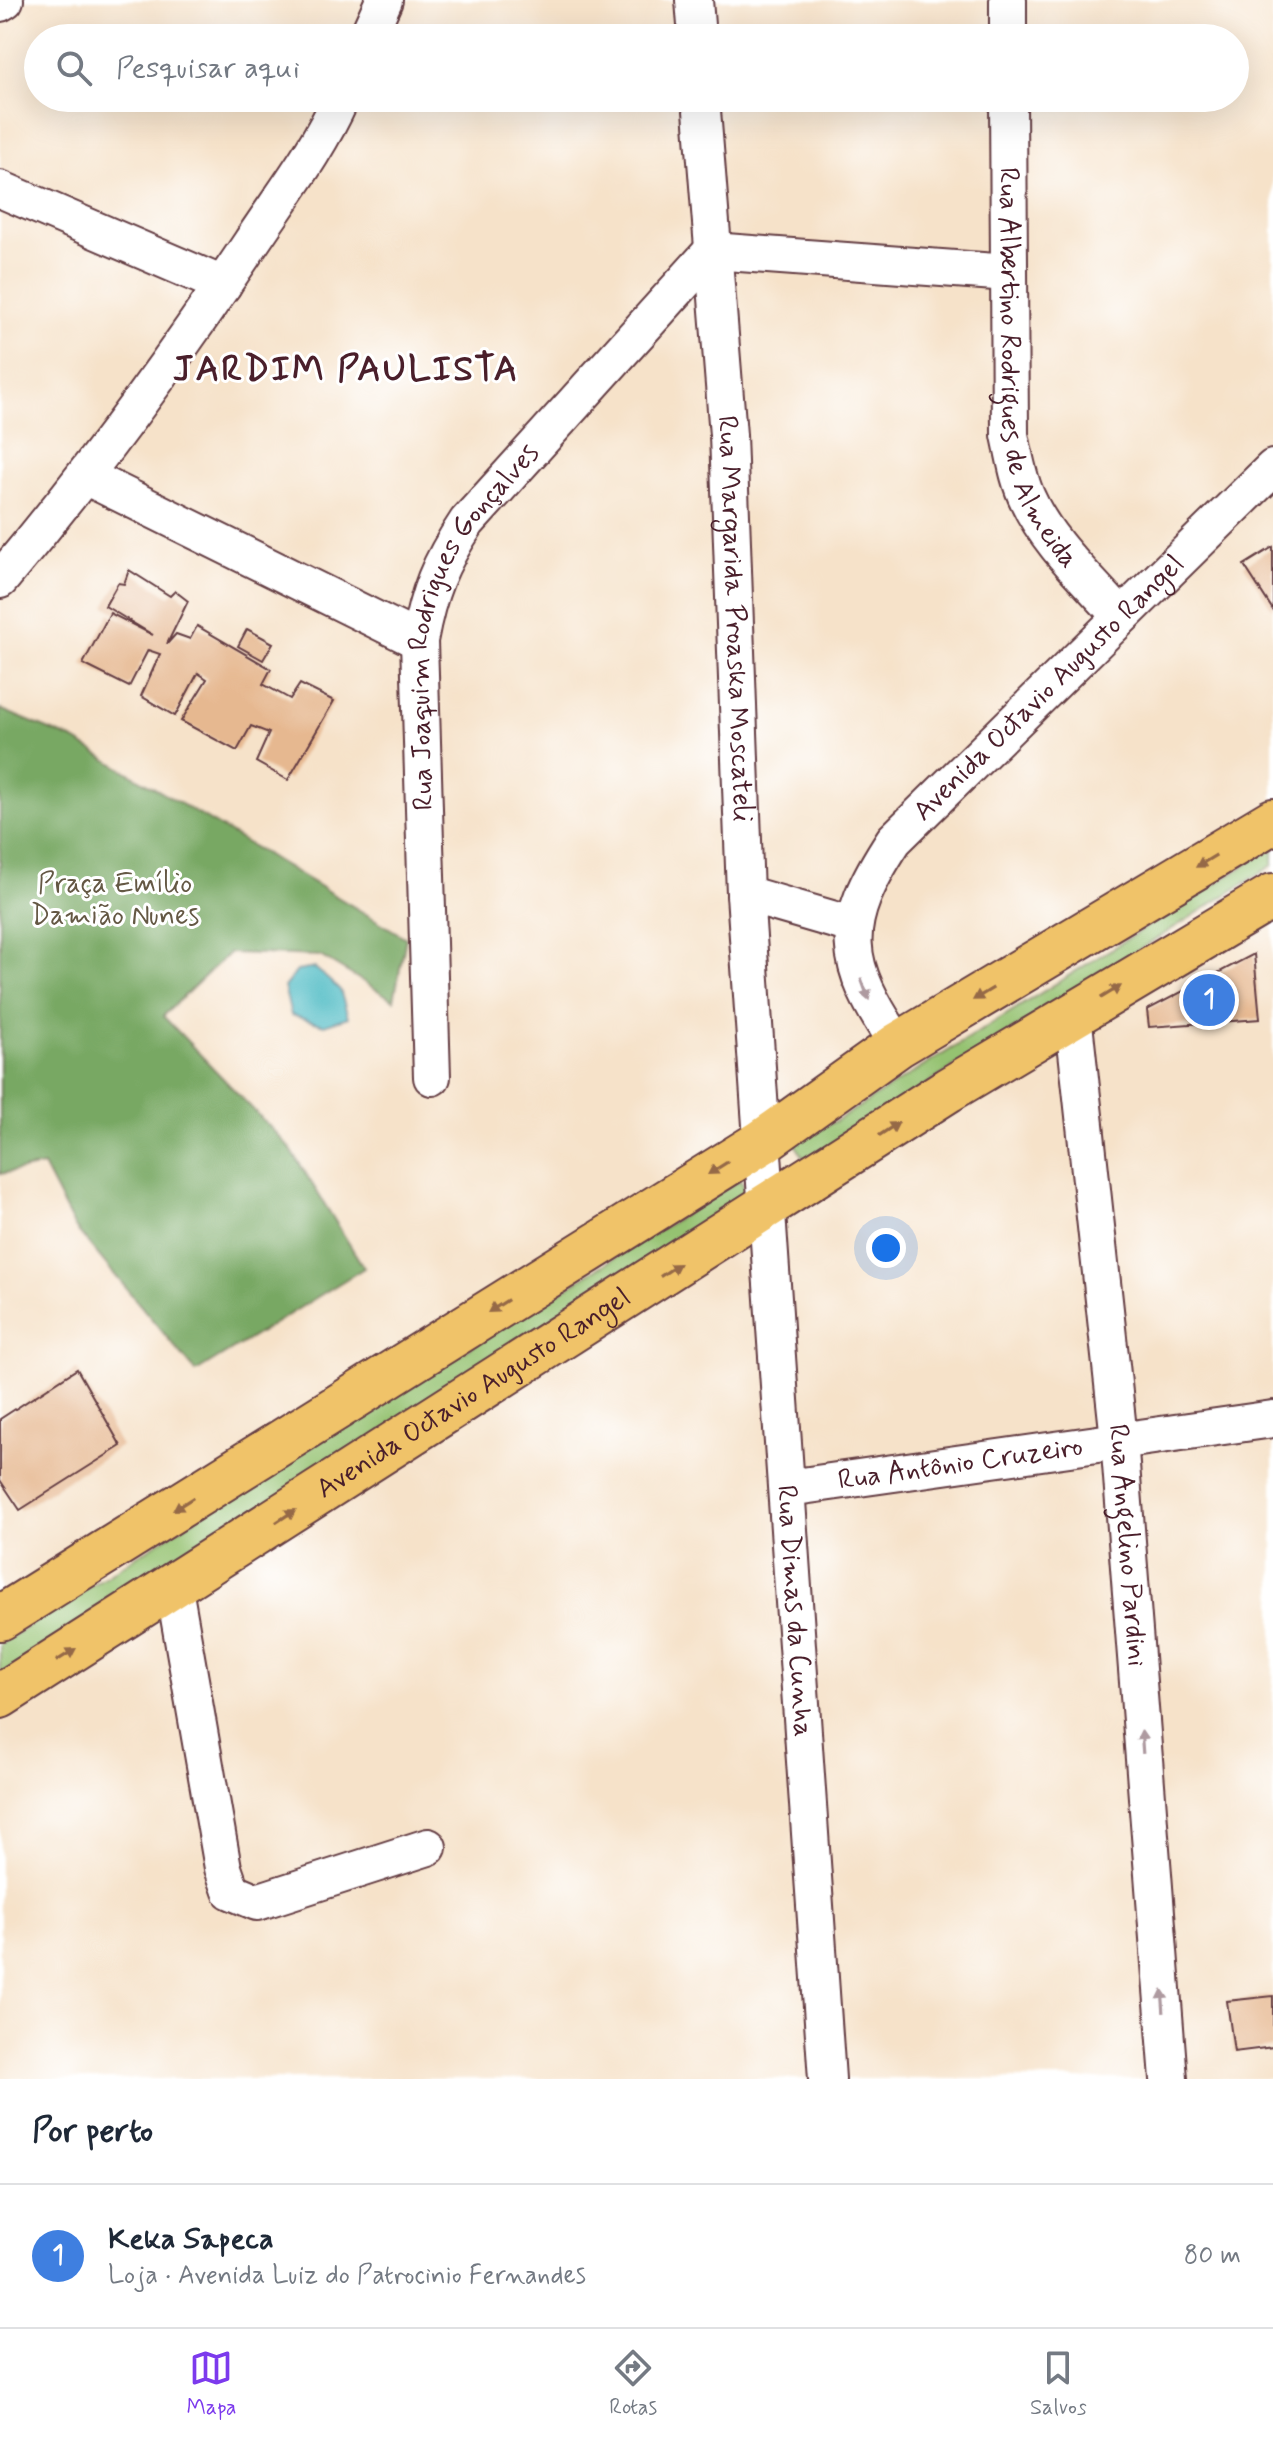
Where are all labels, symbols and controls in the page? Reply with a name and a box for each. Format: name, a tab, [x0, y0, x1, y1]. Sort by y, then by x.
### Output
search box	[24, 24, 1249, 112]
icon: search	[52, 46, 96, 90]
text: Pesquisar aqui	[116, 49, 300, 88]
street label: Rua Albertino Rodrigues de Almeida	[988, 167, 1086, 576]
district label: JARDIM PAULISTA	[173, 347, 519, 394]
street label: Rua Margarida Proaska Moscateli	[708, 414, 761, 823]
street label: Rua Joaquim Rodrigues Gonçalves	[400, 436, 548, 811]
street label: Avenida Octavio Augusto Rangel	[905, 547, 1192, 829]
one-way arrow	[1195, 854, 1217, 868]
park label: Praça Emílio Damião Nunes	[31, 866, 199, 935]
pin: 1	[1183, 970, 1235, 1030]
one-way arrow	[859, 977, 871, 1001]
one-way arrow	[1100, 985, 1122, 999]
one-way arrow	[972, 987, 994, 1001]
one-way arrow	[878, 1121, 899, 1136]
one-way arrow	[708, 1161, 729, 1176]
your location	[866, 1228, 906, 1268]
one-way arrow	[660, 1263, 681, 1278]
street label: Avenida Octavio Augusto Rangel	[309, 1279, 638, 1508]
one-way arrow	[487, 1299, 509, 1313]
street label: Rua Angelino Pardini	[1099, 1422, 1155, 1668]
street label: Rua Antônio Cruzeiro	[836, 1428, 1085, 1499]
street label: Rua Dimas da Cunha	[767, 1484, 822, 1738]
one-way arrow	[172, 1496, 193, 1511]
one-way arrow	[275, 1509, 297, 1523]
one-way arrow	[55, 1648, 77, 1662]
one-way arrow	[1135, 1729, 1148, 1754]
one-way arrow	[1156, 1988, 1169, 2013]
text: Por perto	[32, 2109, 153, 2154]
text: Keka Sapeca	[108, 2220, 274, 2259]
text: 1	[52, 2239, 64, 2273]
text: 80 m	[1184, 2239, 1241, 2273]
text: Loja · Avenida Luiz do Patrocinio Fernandes	[108, 2259, 586, 2293]
tab: Mapa	[186, 2346, 237, 2422]
tab: Rotas	[609, 2346, 657, 2422]
tab: Salvos	[1030, 2346, 1087, 2422]

